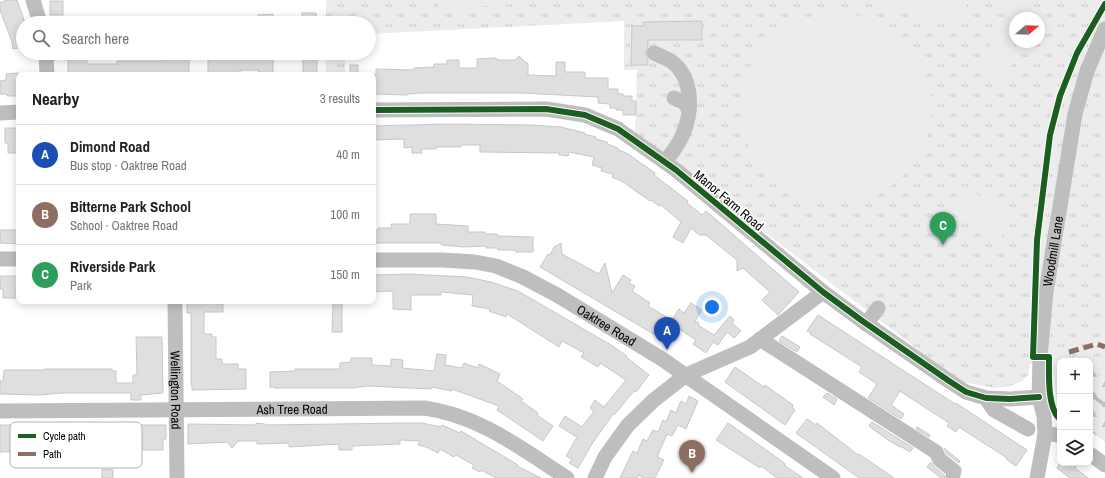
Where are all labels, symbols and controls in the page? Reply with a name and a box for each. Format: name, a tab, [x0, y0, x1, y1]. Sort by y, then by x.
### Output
north arrow	[1009, 12, 1045, 48]
search box	[16, 16, 376, 60]
icon: search	[30, 27, 52, 49]
text: Search here	[62, 28, 129, 49]
text: Nearby	[32, 87, 79, 110]
text: 3 results	[320, 90, 360, 107]
text: Dimond Road	[70, 136, 150, 157]
text: A	[41, 146, 49, 163]
text: 40 m	[336, 146, 360, 163]
text: Bus stop · Oaktree Road	[70, 157, 187, 174]
street label: Manor Farm Road	[690, 166, 767, 235]
text: Bitterne Park School	[70, 196, 191, 217]
text: B	[41, 206, 49, 223]
text: 100 m	[330, 206, 360, 223]
pin: C	[930, 212, 956, 245]
street label: Woodmill Lane	[1039, 215, 1067, 288]
text: School · Oaktree Road	[70, 217, 178, 234]
text: Riverside Park	[70, 256, 155, 277]
text: C	[41, 266, 49, 283]
text: 150 m	[330, 266, 360, 283]
text: Park	[70, 277, 92, 294]
your location	[702, 297, 722, 317]
street label: Oaktree Road	[573, 301, 639, 350]
pin: A	[654, 317, 680, 350]
street label: Wellington Road	[167, 351, 184, 430]
map controls	[1057, 358, 1093, 466]
button: +	[1057, 358, 1093, 394]
button: −	[1057, 394, 1093, 430]
street label: Ash Tree Road	[255, 401, 328, 418]
legend	[10, 422, 142, 468]
text: Cycle path	[43, 429, 86, 443]
button: layers	[1057, 430, 1093, 466]
pin: B	[679, 440, 705, 473]
text: Path	[43, 447, 62, 461]

